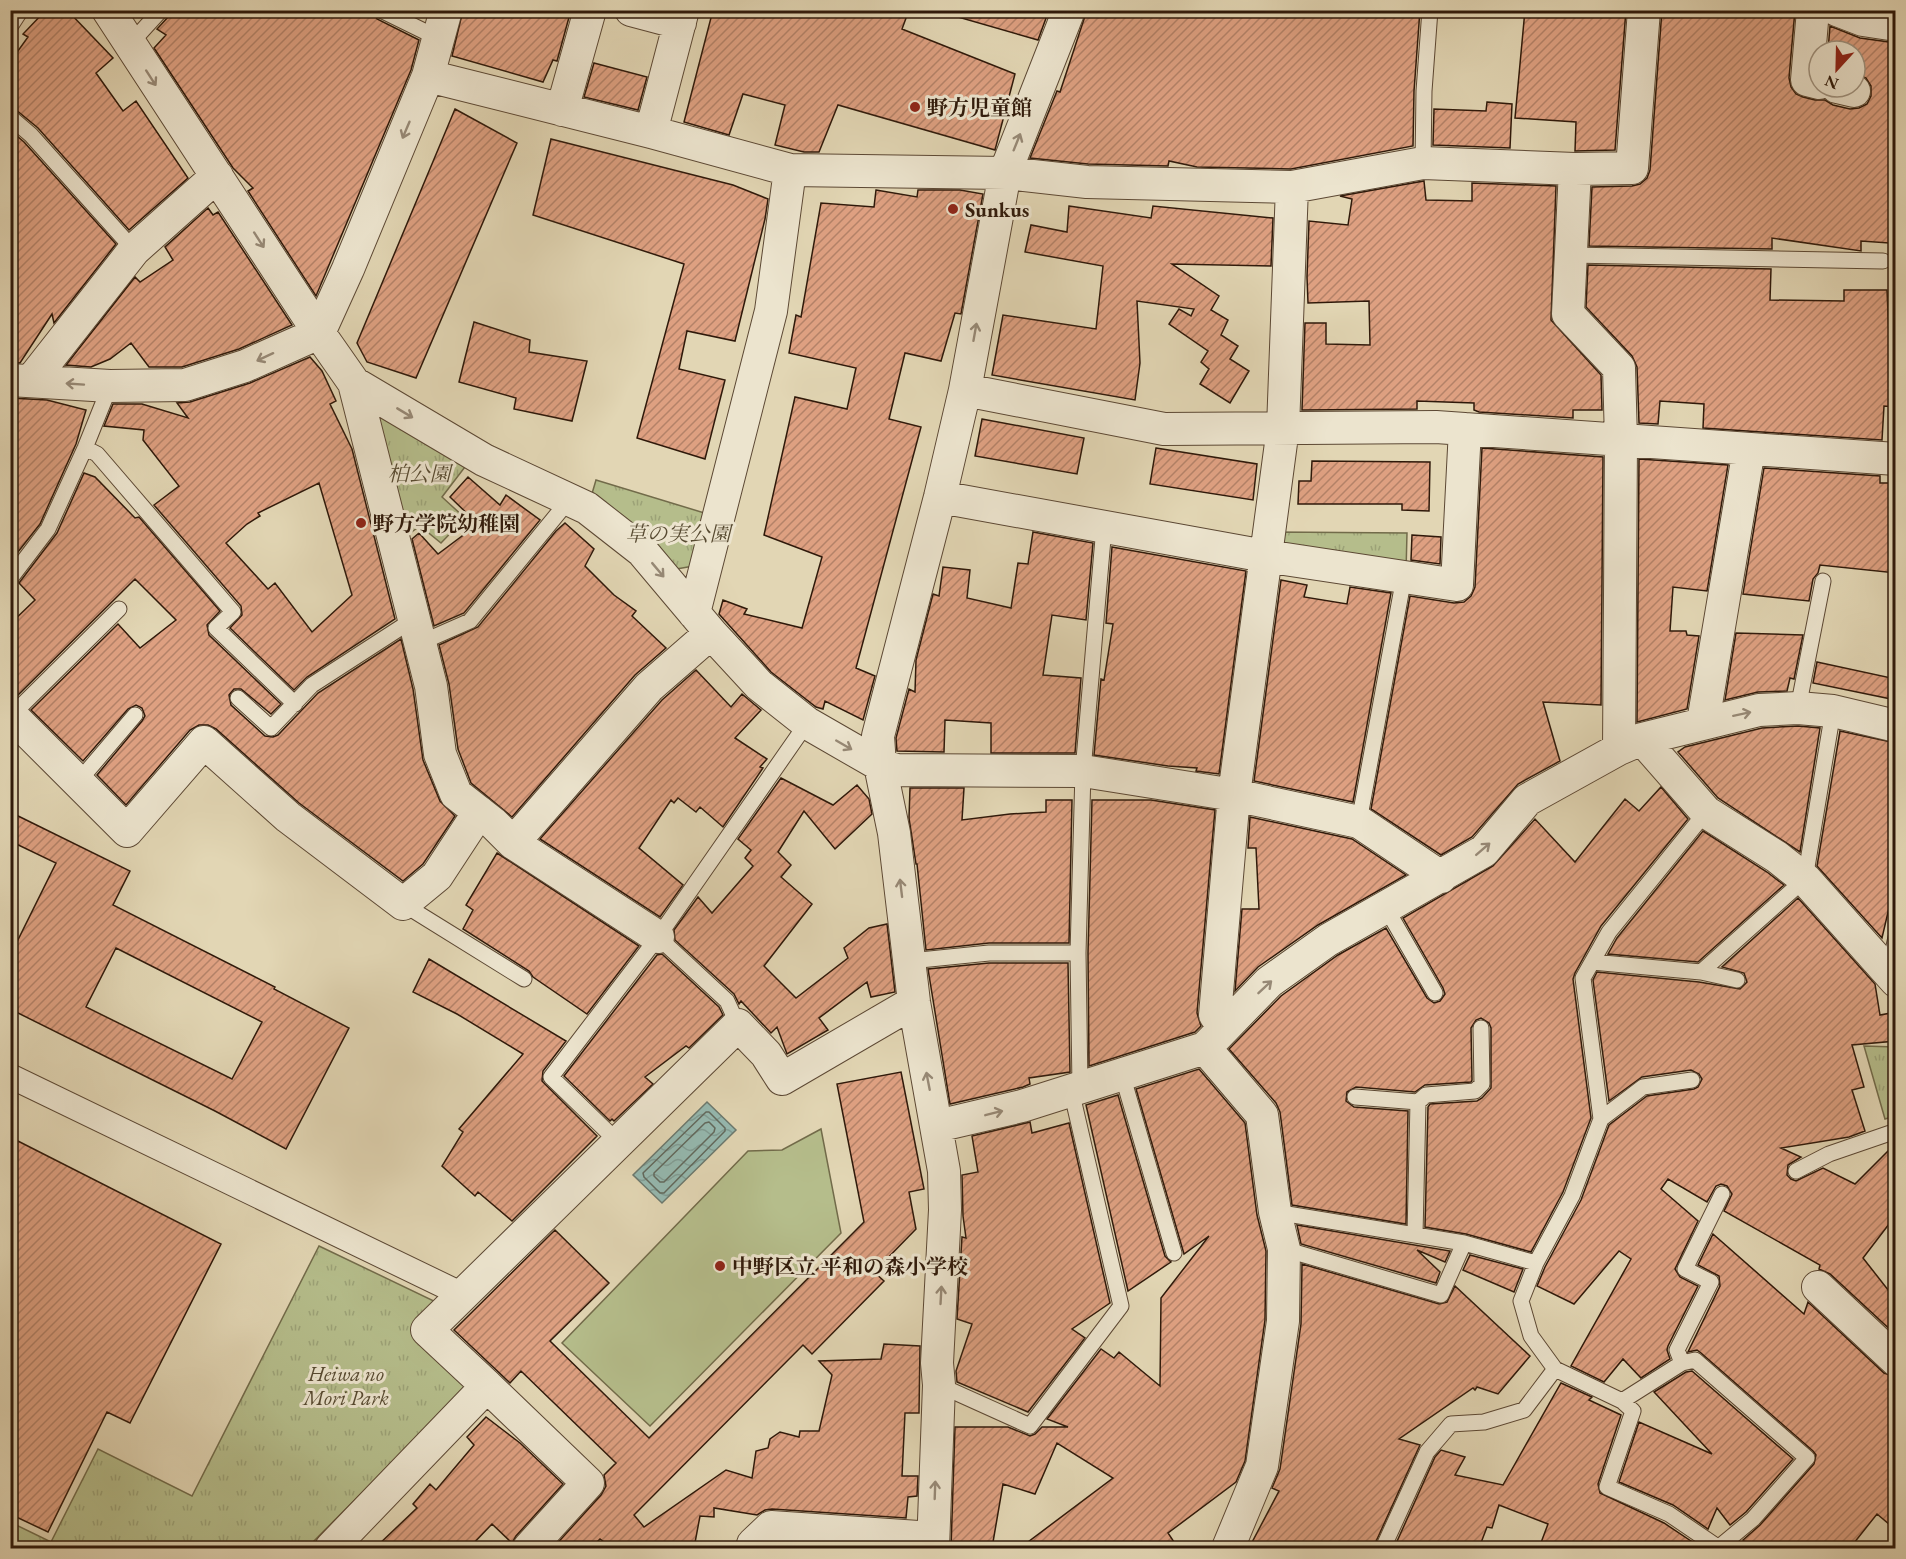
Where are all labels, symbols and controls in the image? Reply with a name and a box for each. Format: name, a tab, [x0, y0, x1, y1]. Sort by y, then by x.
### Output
north arrow	[1807, 39, 1867, 99]
one-way arrow	[145, 69, 158, 86]
text: N	[1822, 70, 1842, 95]
place label: 野方児童館	[927, 94, 1032, 121]
marker: 野方児童館	[908, 100, 922, 114]
one-way arrow	[400, 120, 411, 139]
one-way arrow	[1012, 134, 1023, 152]
place label: Sunkus	[965, 196, 1029, 223]
marker: Sunkus	[946, 202, 960, 216]
one-way arrow	[253, 231, 265, 248]
one-way arrow	[969, 323, 980, 343]
one-way arrow	[257, 352, 275, 364]
one-way arrow	[66, 378, 86, 389]
one-way arrow	[396, 408, 413, 420]
park label: 柏公園	[388, 460, 453, 487]
place label: 野方学院幼稚園	[373, 510, 520, 537]
marker: 野方学院幼稚園	[354, 516, 368, 530]
park label: 草の実公園	[626, 520, 733, 547]
one-way arrow	[651, 562, 664, 578]
one-way arrow	[1732, 708, 1751, 719]
one-way arrow	[835, 739, 852, 751]
one-way arrow	[1475, 843, 1491, 856]
one-way arrow	[896, 878, 907, 898]
one-way arrow	[1258, 980, 1273, 994]
one-way arrow	[922, 1071, 933, 1091]
one-way arrow	[984, 1106, 1003, 1118]
place label: 中野区立 平和の森小学校	[732, 1253, 968, 1280]
marker: 中野区立 平和の森小学校	[713, 1259, 727, 1273]
one-way arrow	[935, 1286, 946, 1306]
park label: Heiwa no Mori Park	[301, 1360, 389, 1411]
one-way arrow	[929, 1481, 940, 1501]

